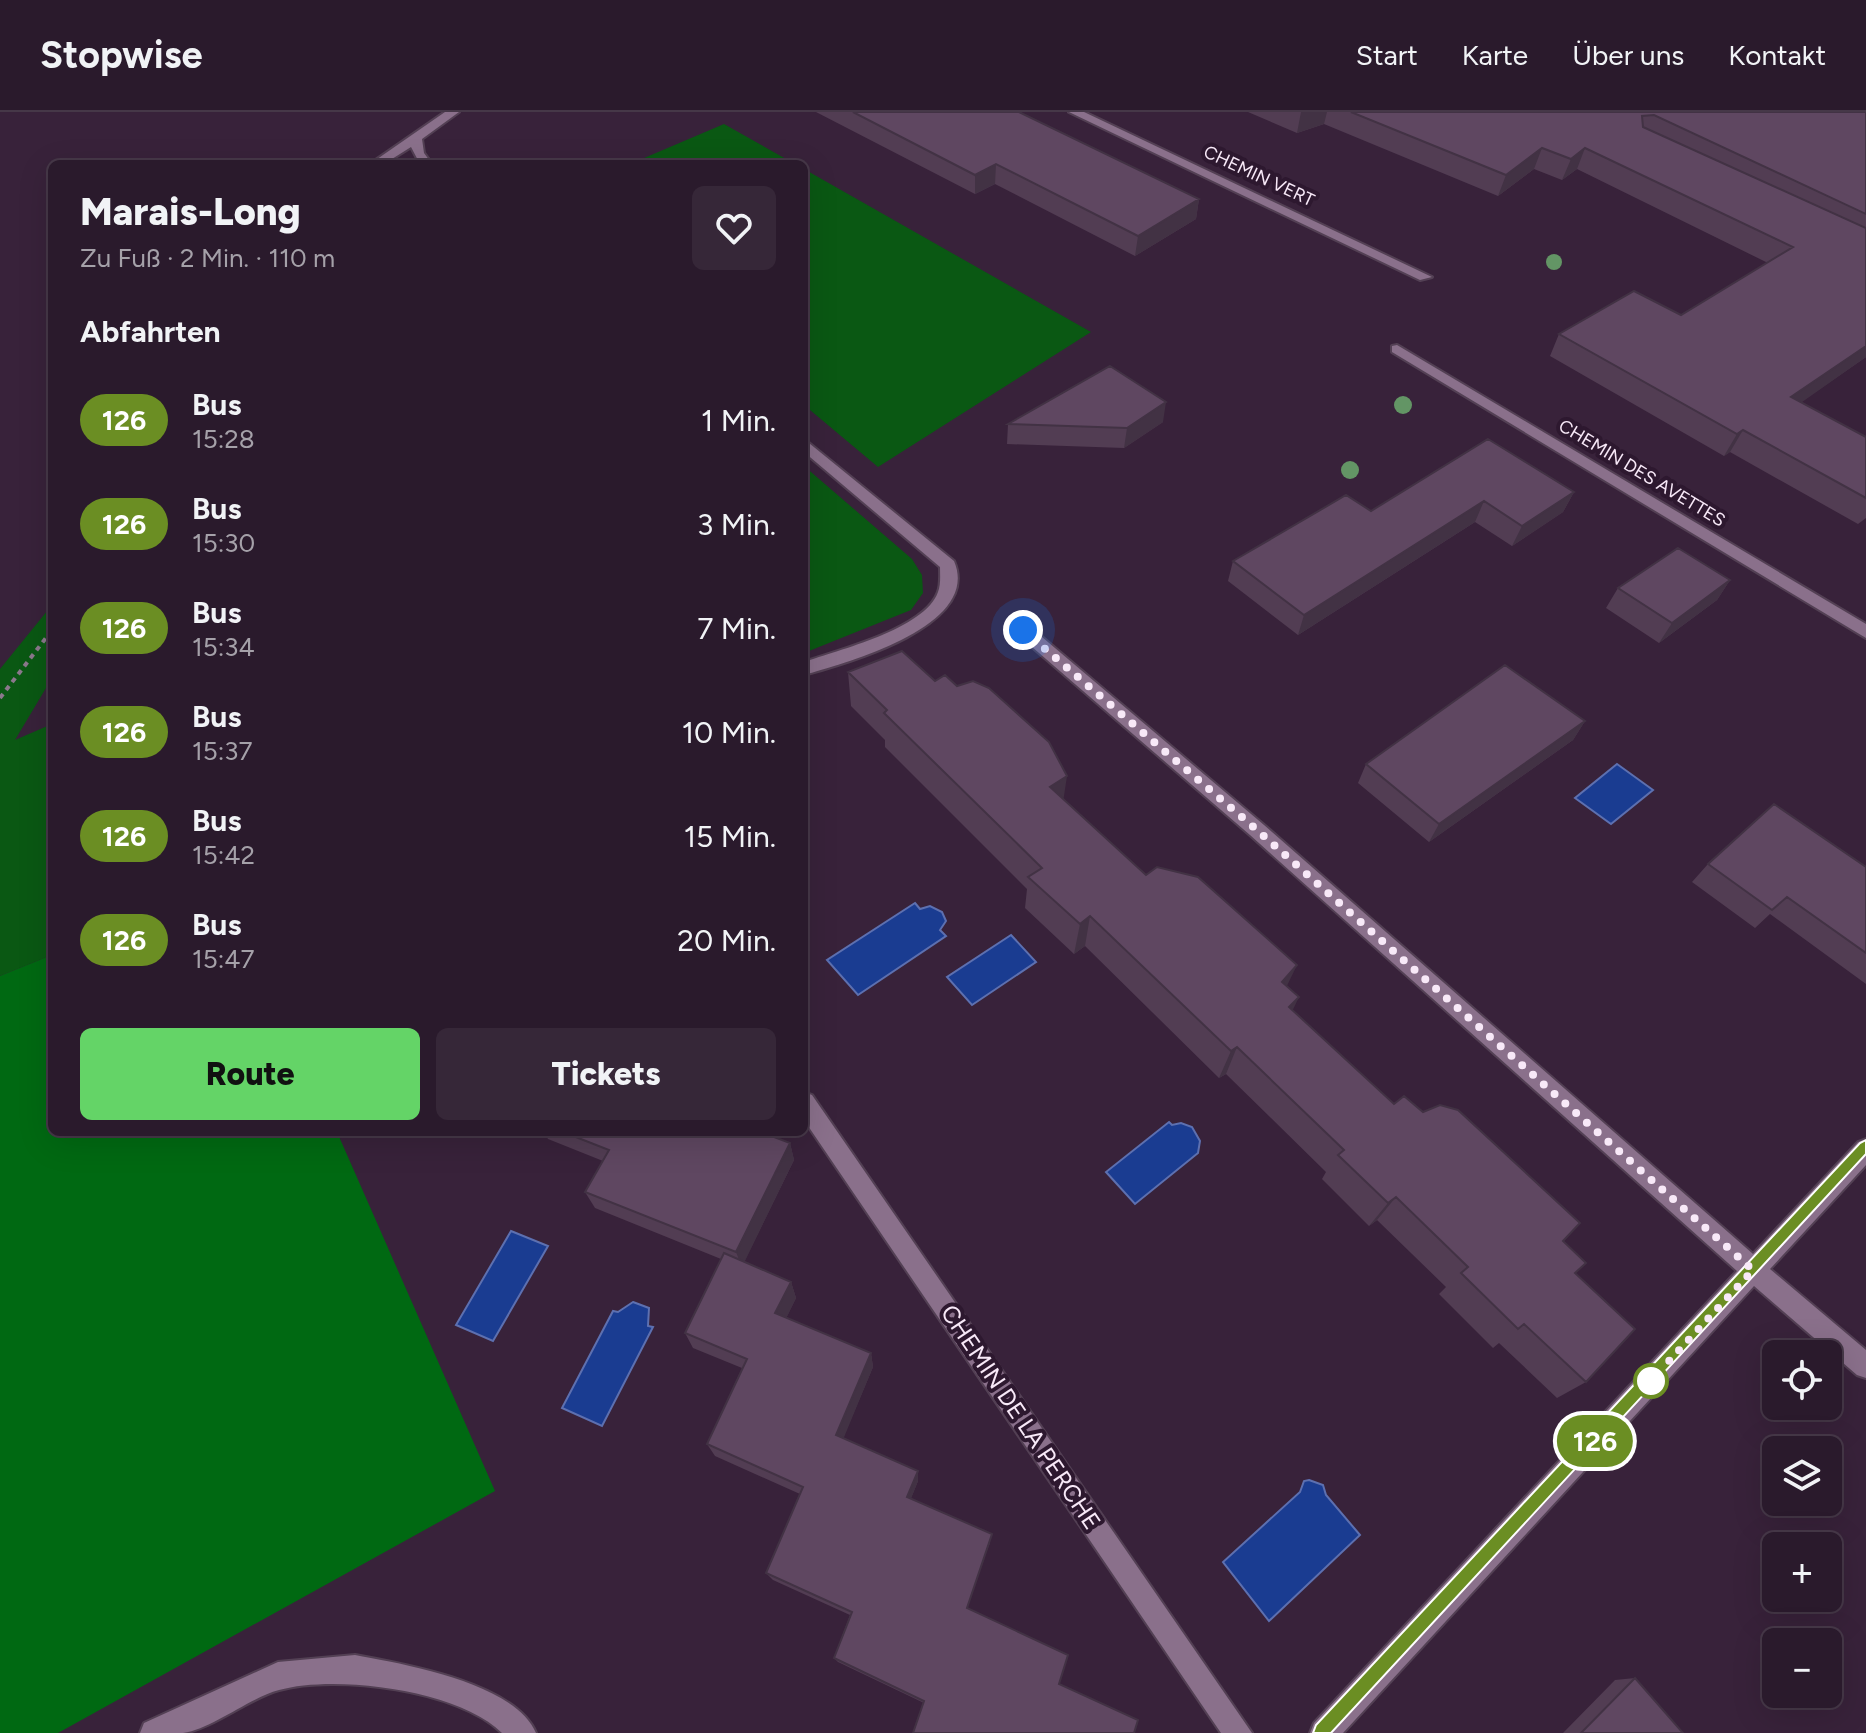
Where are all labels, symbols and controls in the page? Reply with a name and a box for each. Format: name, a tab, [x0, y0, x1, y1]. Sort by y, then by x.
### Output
text: Stopwise	[40, 32, 203, 78]
text: Start	[1356, 38, 1418, 72]
text: Karte	[1462, 38, 1528, 72]
text: Über uns	[1572, 38, 1684, 72]
text: Kontakt	[1728, 38, 1826, 72]
street label: CHEMIN VERT	[1200, 141, 1318, 211]
button: heart	[692, 186, 776, 270]
text: Marais-Long	[80, 189, 301, 235]
text: Zu Fuß · 2 Min. · 110 m	[80, 242, 335, 274]
text: Abfahrten	[80, 313, 221, 350]
text: Bus	[192, 386, 241, 423]
text: 1 Min.	[701, 402, 776, 439]
text: 126	[102, 403, 146, 437]
street label: CHEMIN DES AVETTES	[1555, 415, 1729, 531]
text: 15:28	[192, 423, 255, 455]
text: Bus	[192, 490, 241, 527]
text: 3 Min.	[697, 506, 776, 543]
text: 126	[102, 507, 146, 541]
text: 15:30	[192, 527, 255, 559]
text: Bus	[192, 594, 241, 631]
text: 7 Min.	[697, 610, 776, 647]
your location	[1003, 610, 1043, 650]
text: 126	[102, 611, 146, 645]
text: 15:34	[192, 631, 255, 663]
text: Bus	[192, 698, 241, 735]
text: 10 Min.	[682, 714, 776, 751]
text: 126	[102, 715, 146, 749]
text: 15:37	[192, 735, 252, 767]
text: Bus	[192, 802, 241, 839]
text: 15 Min.	[684, 818, 776, 855]
text: 126	[102, 819, 146, 853]
text: 15:42	[192, 839, 255, 871]
text: Bus	[192, 906, 241, 943]
text: 20 Min.	[677, 922, 776, 959]
text: 126	[102, 923, 146, 957]
text: 15:47	[192, 943, 254, 975]
button: Route	[80, 1028, 420, 1120]
button: Tickets	[436, 1028, 776, 1120]
street label: CHEMIN DE LA PERCHE	[935, 1299, 1107, 1535]
map controls	[1762, 1340, 1842, 1708]
button: locate	[1762, 1340, 1842, 1420]
unlabelled marker	[1634, 1364, 1668, 1398]
line badge: 126	[1549, 1415, 1641, 1467]
text: 126	[1573, 1424, 1617, 1458]
button: layers	[1762, 1436, 1842, 1516]
button: +	[1762, 1532, 1842, 1612]
button: −	[1762, 1628, 1842, 1708]

